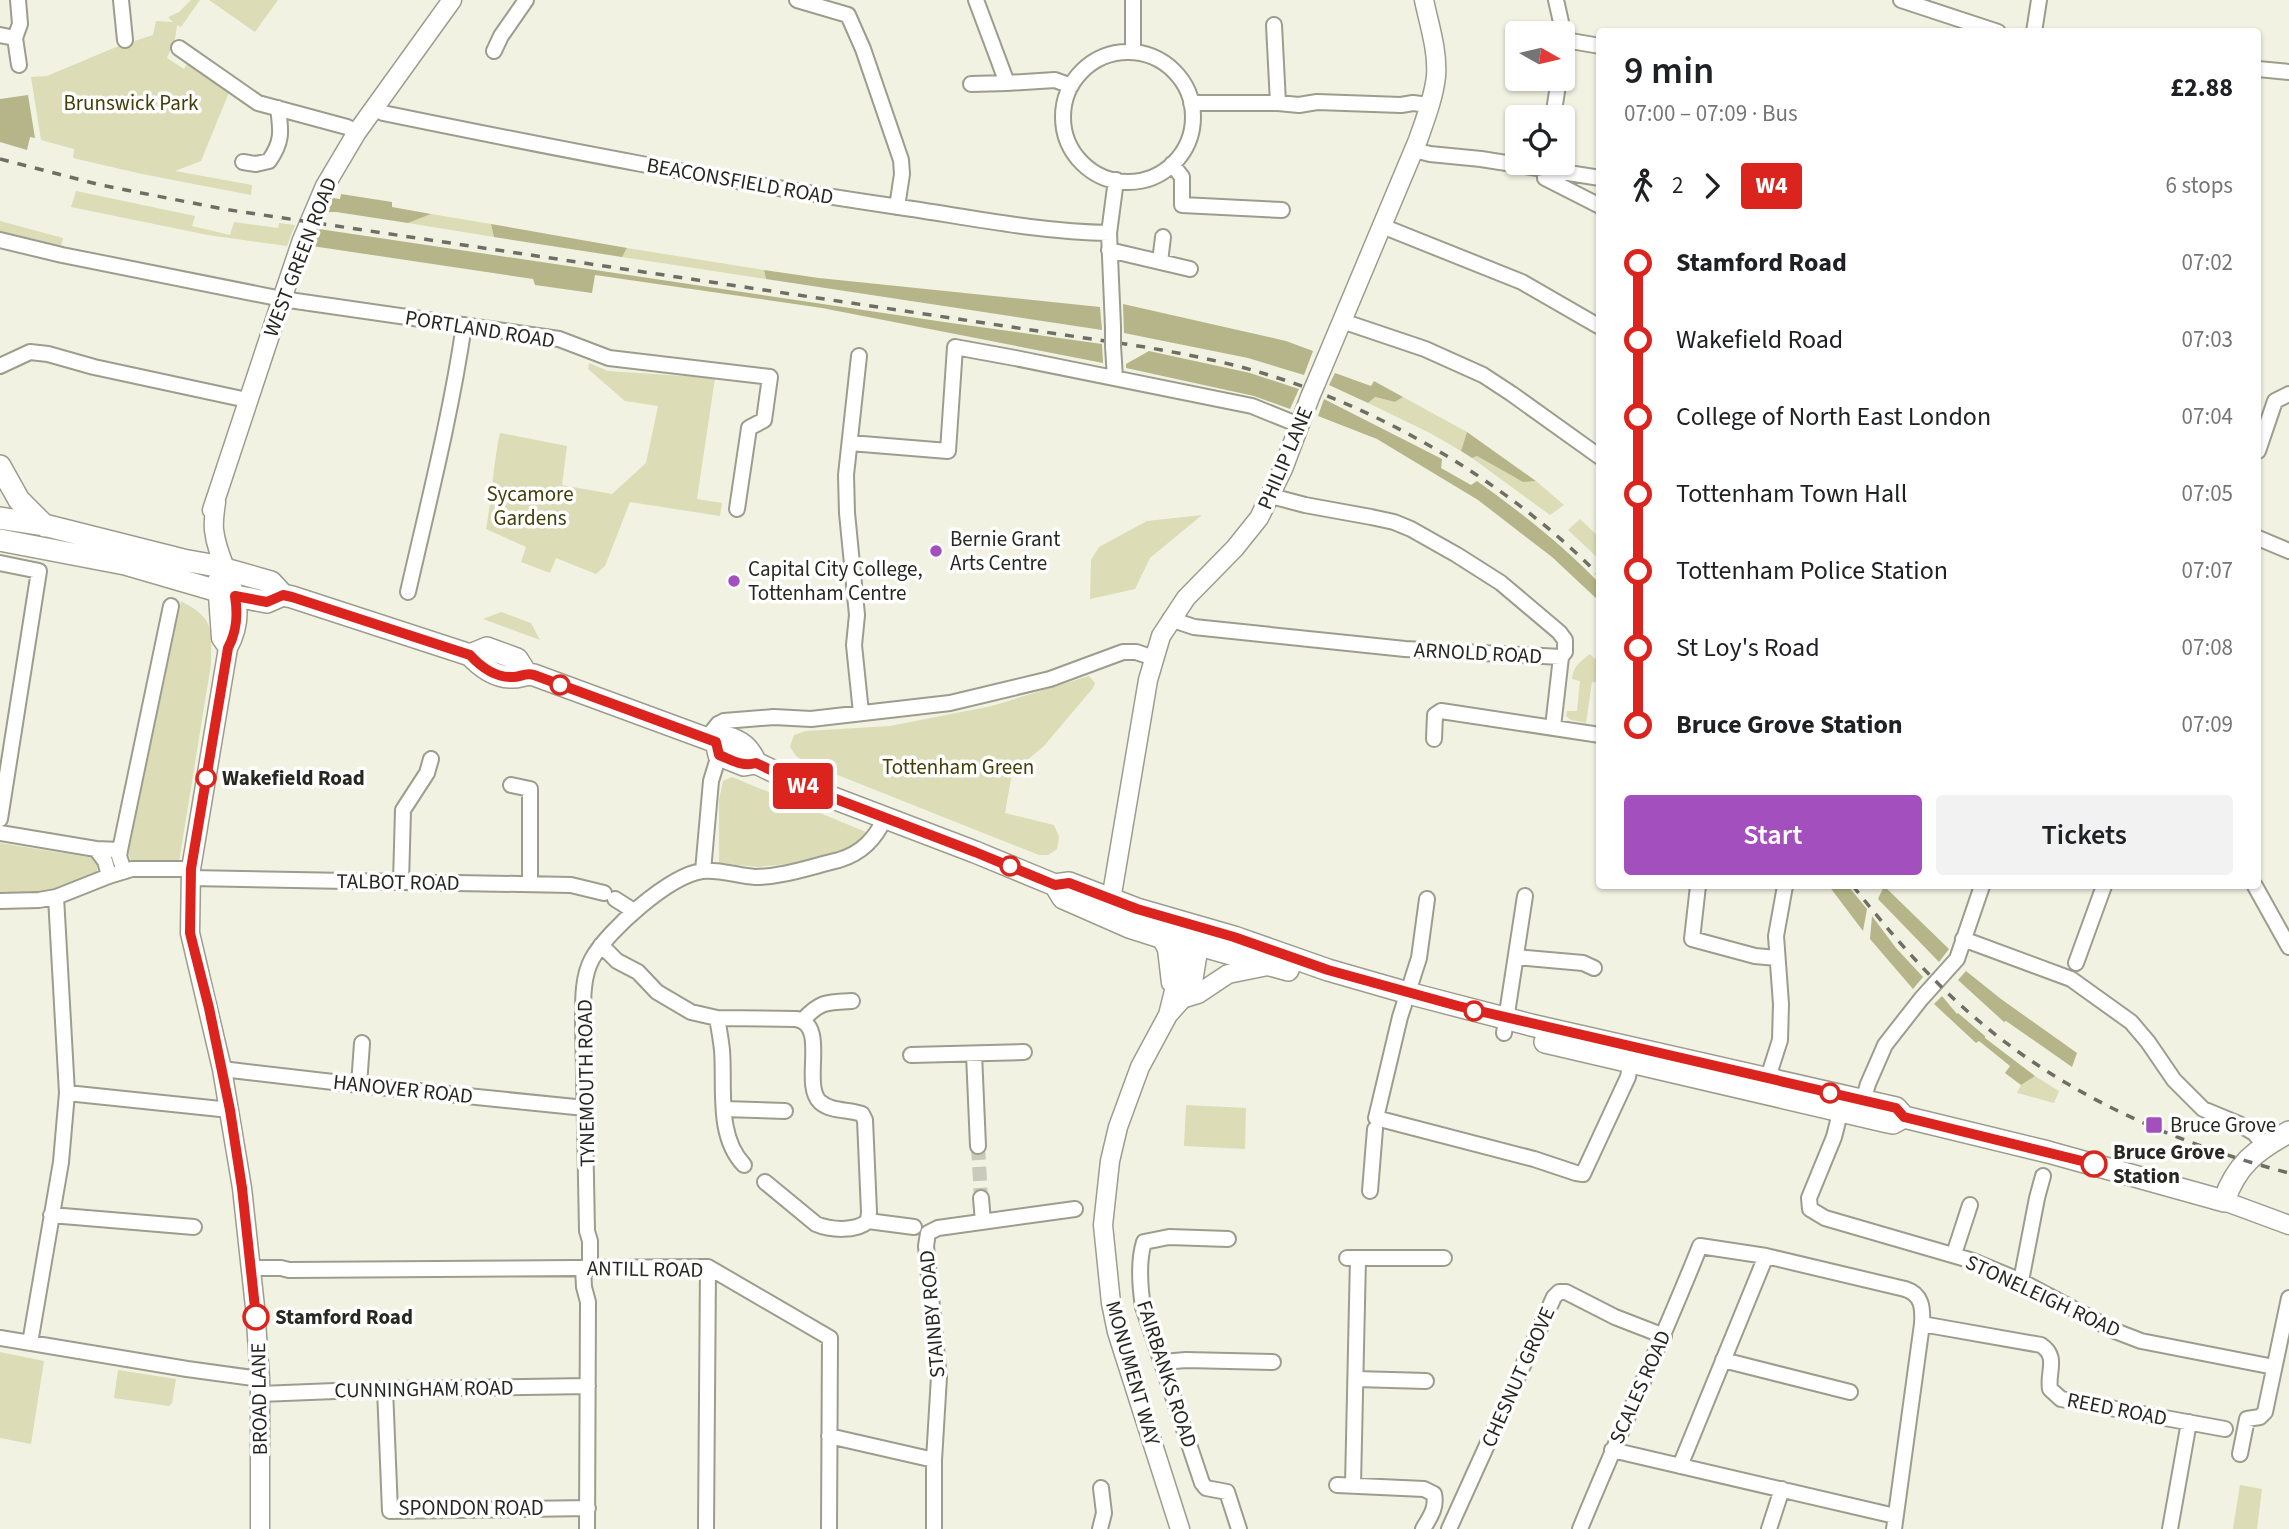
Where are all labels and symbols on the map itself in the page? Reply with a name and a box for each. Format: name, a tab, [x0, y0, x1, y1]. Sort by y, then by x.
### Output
north arrow	[1505, 21, 1575, 91]
park label: Brunswick Park	[63, 88, 199, 118]
street label: BEACONSFIELD ROAD	[644, 150, 836, 212]
street label: WEST GREEN ROAD	[256, 173, 344, 341]
street label: PORTLAND ROAD	[403, 302, 557, 356]
street label: PHILIP LANE	[1250, 402, 1320, 514]
park label: Sycamore Gardens	[486, 479, 574, 533]
place label: Bernie Grant Arts Centre	[950, 524, 1060, 578]
marker: Bernie Grant Arts Centre	[928, 543, 944, 559]
place label: Capital City College, Tottenham Centre	[748, 554, 923, 608]
marker: Capital City College, Tottenham Centre	[726, 573, 742, 589]
street label: ARNOLD ROAD	[1413, 635, 1543, 671]
unlabelled marker	[550, 675, 570, 695]
park label: Tottenham Green	[882, 752, 1034, 782]
place label: Wakefield Road	[222, 763, 365, 793]
line badge: W4	[772, 763, 834, 809]
marker: Wakefield Road	[196, 768, 216, 788]
unlabelled marker	[1000, 856, 1020, 876]
street label: TALBOT ROAD	[336, 866, 460, 898]
street label: TYNEMOUTH ROAD	[570, 999, 602, 1167]
unlabelled marker	[1464, 1001, 1484, 1021]
street label: HANOVER ROAD	[332, 1067, 474, 1111]
unlabelled marker	[1820, 1083, 1840, 1103]
place label: Bruce Grove	[2170, 1110, 2276, 1140]
marker: Bruce Grove	[2144, 1115, 2164, 1135]
place label: Bruce Grove Station	[2113, 1137, 2225, 1191]
marker: Bruce Grove Station	[2081, 1151, 2107, 1177]
street label: STONELEIGH ROAD	[1961, 1247, 2125, 1345]
street label: STAINBY ROAD	[911, 1249, 953, 1379]
street label: ANTILL ROAD	[587, 1253, 703, 1285]
street label: MONUMENT WAY	[1098, 1297, 1168, 1450]
street label: FAIRBANKS ROAD	[1129, 1297, 1205, 1451]
place label: Stamford Road	[275, 1302, 413, 1332]
street label: CHESNUT GROVE	[1474, 1302, 1562, 1452]
marker: Stamford Road	[243, 1304, 269, 1330]
street label: SCALES ROAD	[1602, 1325, 1678, 1449]
street label: BROAD LANE	[243, 1342, 275, 1456]
street label: CUNNINGHAM ROAD	[334, 1372, 514, 1406]
street label: REED ROAD	[2064, 1385, 2170, 1433]
street label: SPONDON ROAD	[398, 1493, 544, 1523]

